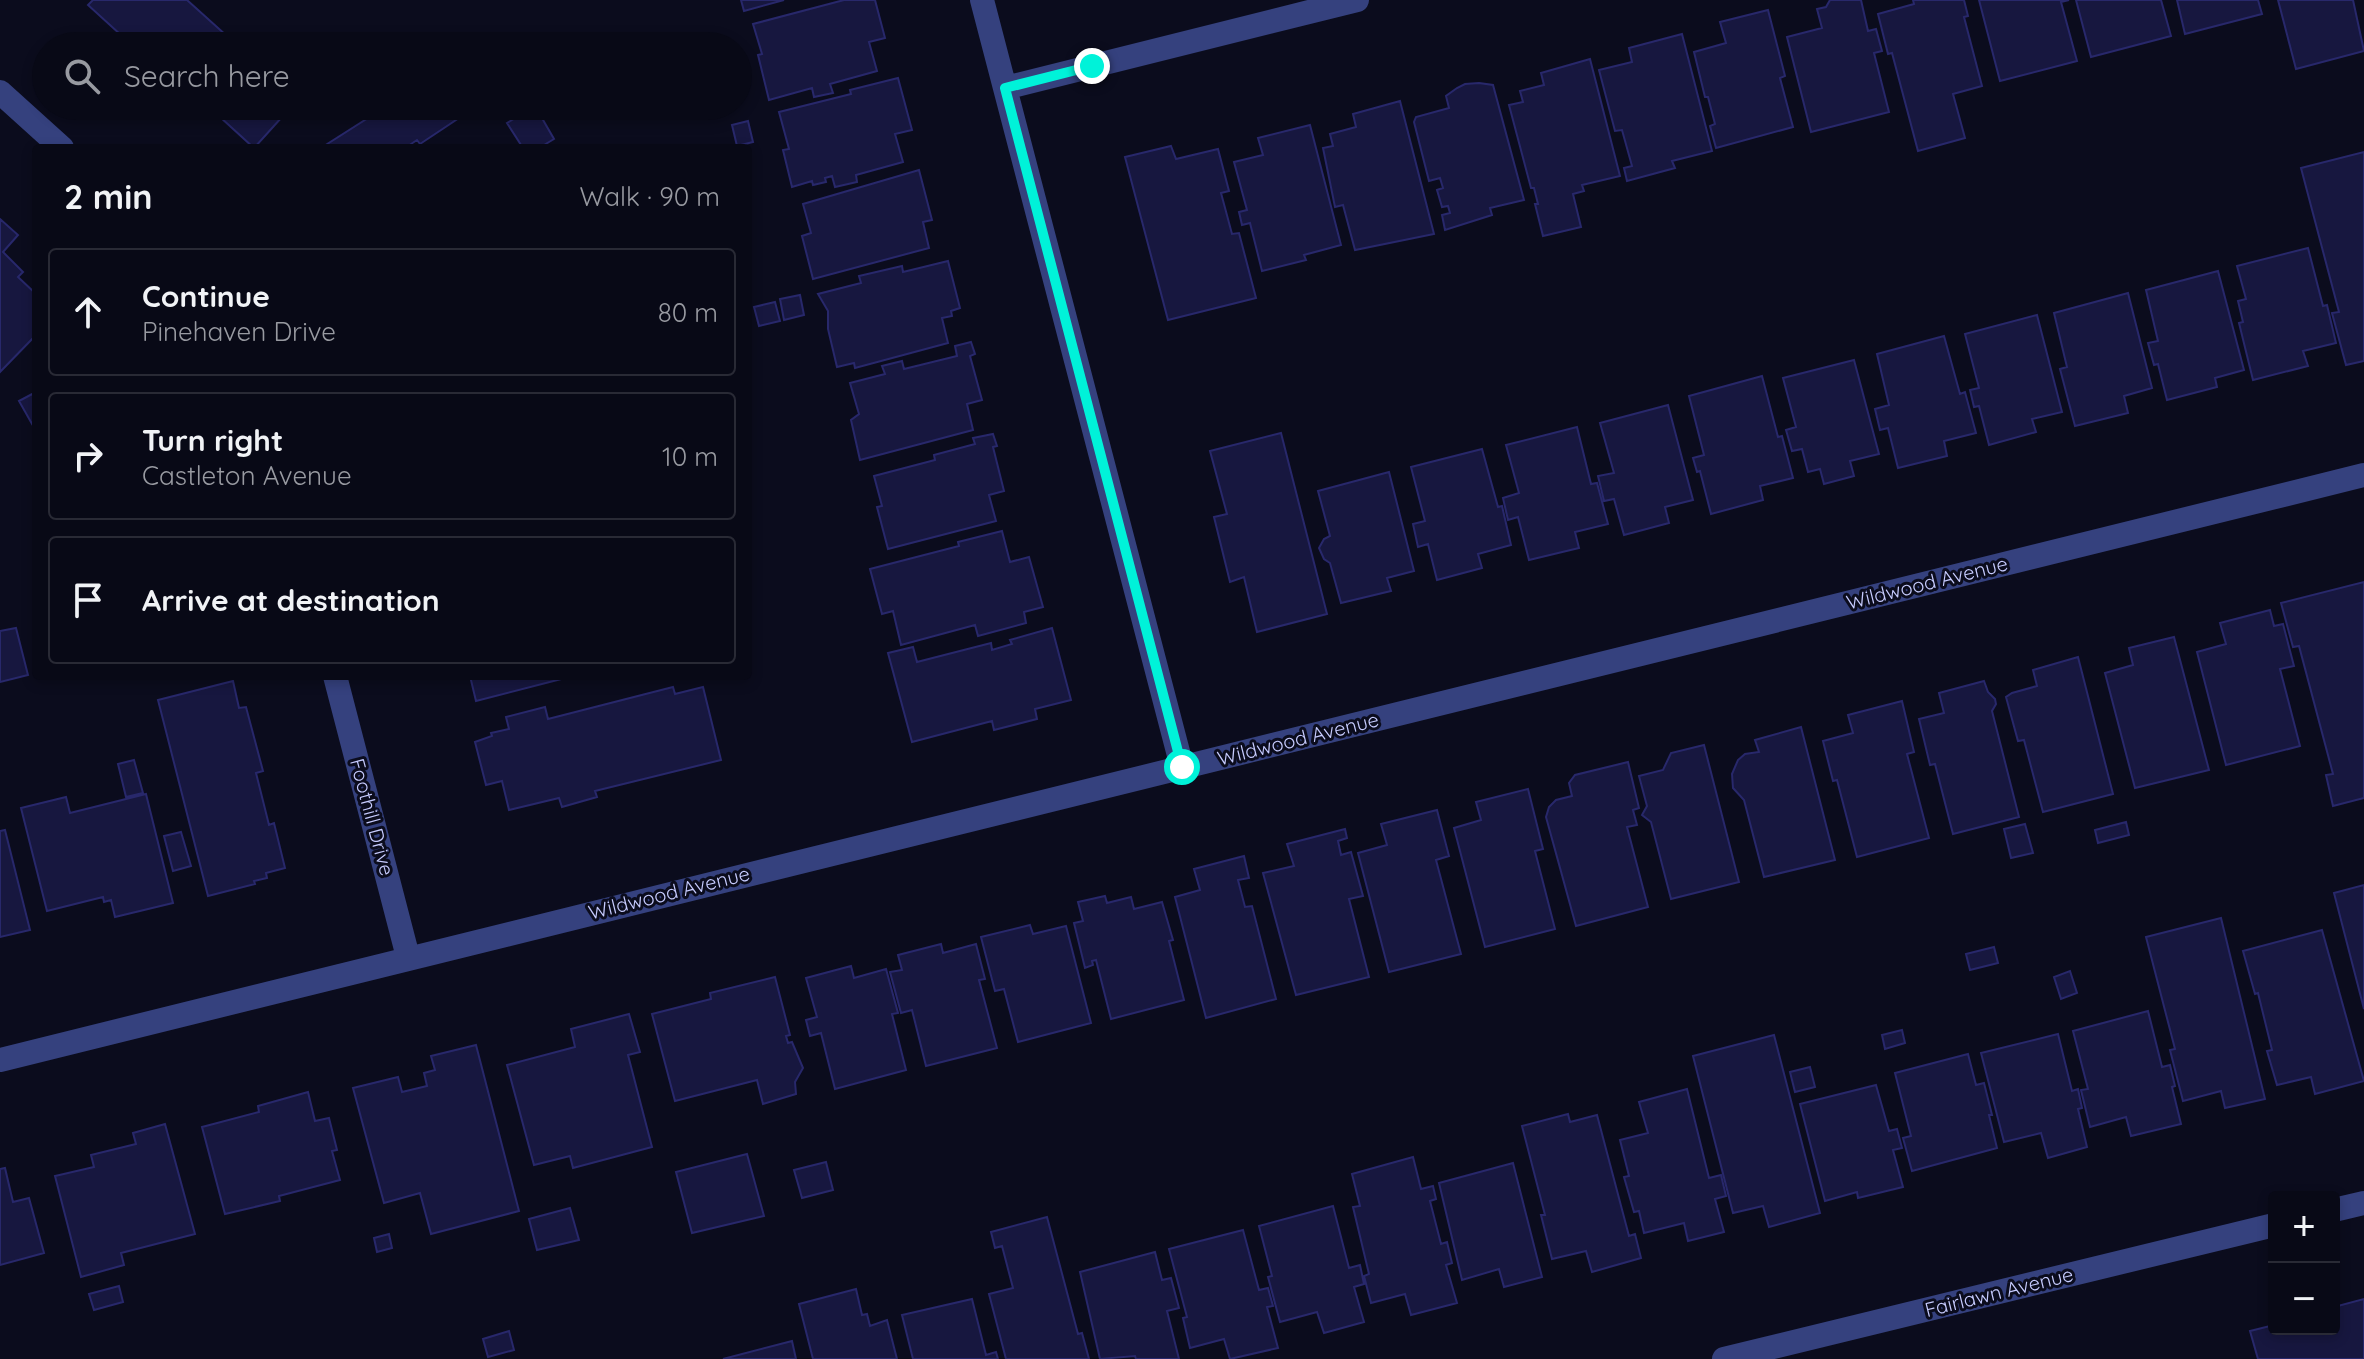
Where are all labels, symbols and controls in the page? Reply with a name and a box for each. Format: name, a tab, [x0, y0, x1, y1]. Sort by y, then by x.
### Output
search box	[32, 32, 752, 120]
route end	[1074, 48, 1110, 84]
icon: search	[60, 54, 104, 98]
text: Search here	[124, 57, 290, 95]
text: 2 min	[64, 175, 153, 218]
text: Walk · 90 m	[579, 180, 720, 213]
text: Continue	[142, 277, 270, 315]
icon: ahead	[66, 290, 110, 334]
text: 80 m	[658, 296, 718, 329]
text: Pinehaven Drive	[142, 315, 336, 348]
text: Turn right	[142, 421, 283, 459]
icon: right	[66, 434, 110, 478]
text: 10 m	[662, 440, 718, 473]
text: Castleton Avenue	[142, 459, 352, 492]
street label: Wildwood Avenue	[1844, 550, 2010, 615]
icon: arrive	[66, 578, 110, 622]
text: Arrive at destination	[142, 581, 440, 619]
street label: Wildwood Avenue	[1215, 706, 1381, 771]
route start	[1164, 749, 1200, 785]
street label: Foothill Drive	[345, 755, 400, 878]
street label: Wildwood Avenue	[586, 860, 752, 925]
map controls	[2268, 1191, 2340, 1335]
button: +	[2268, 1191, 2340, 1263]
street label: Fairlawn Avenue	[1922, 1261, 2076, 1322]
button: −	[2268, 1263, 2340, 1335]

